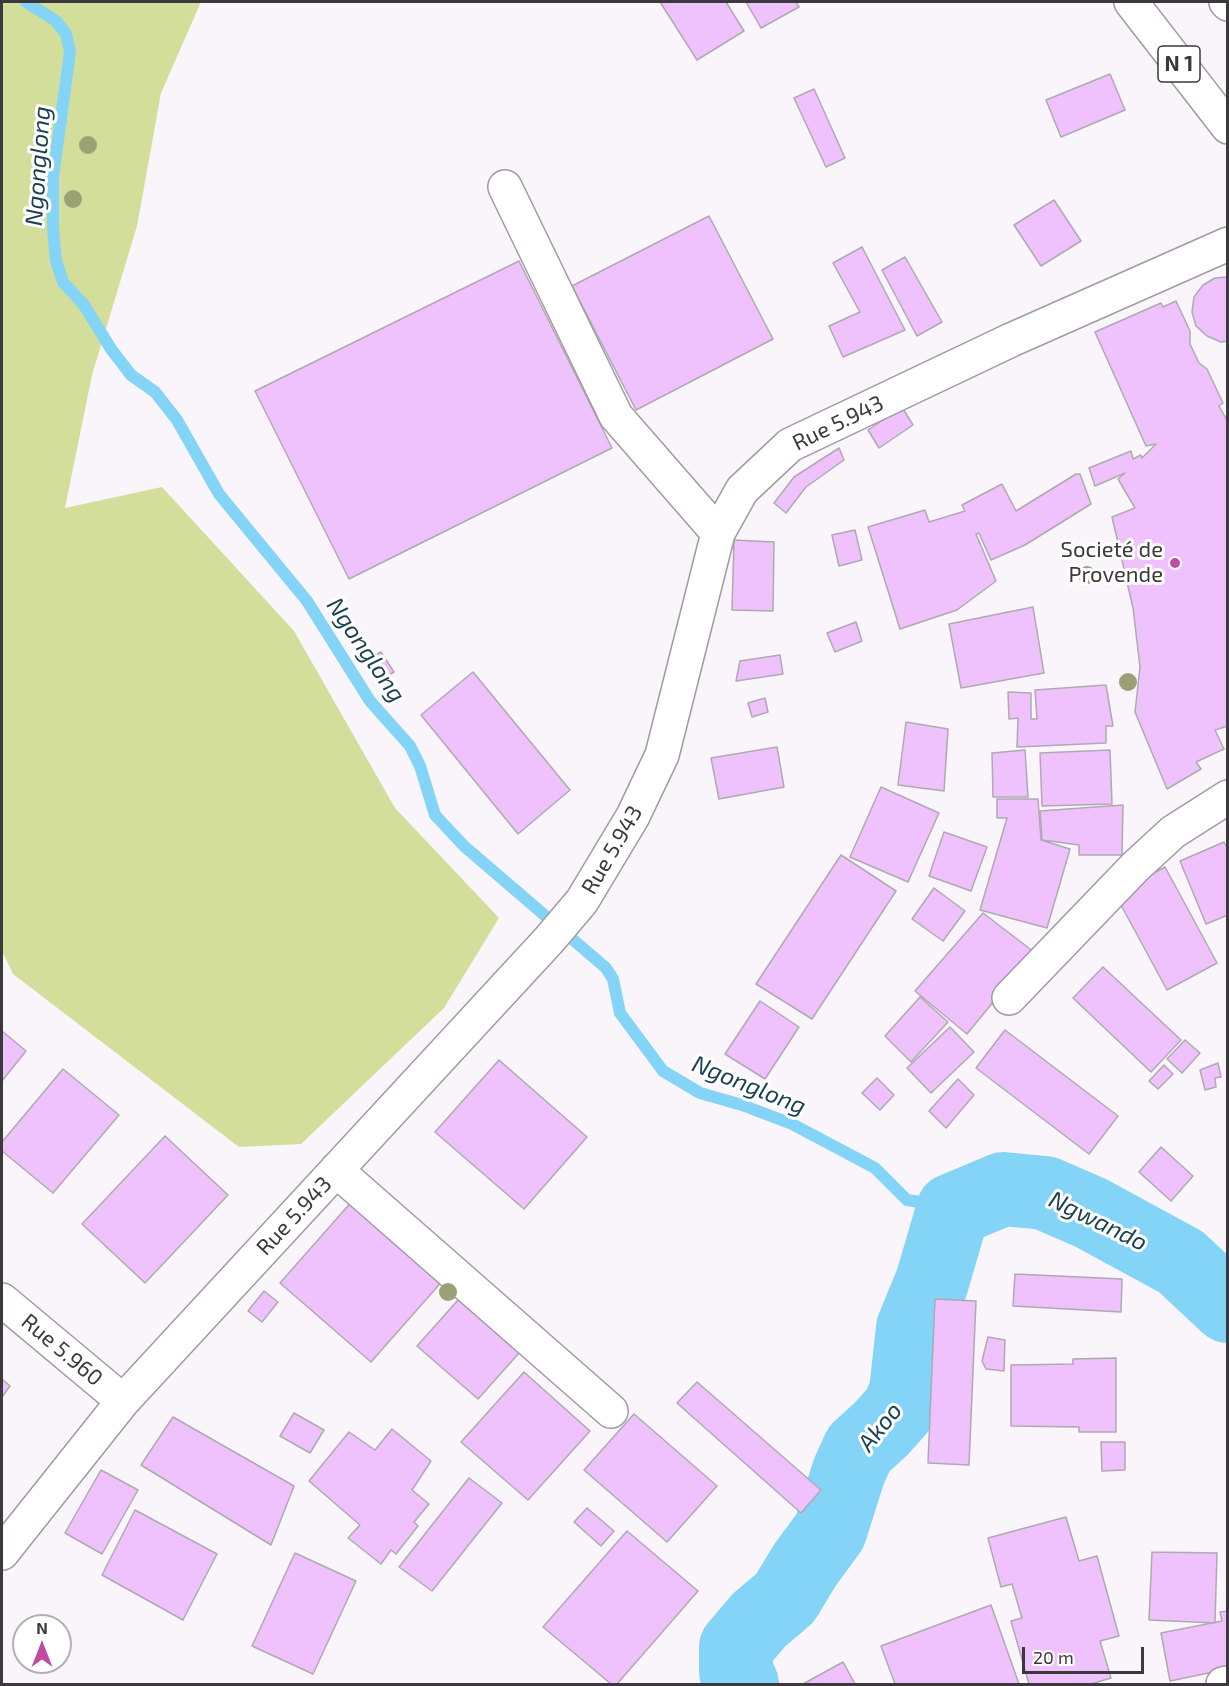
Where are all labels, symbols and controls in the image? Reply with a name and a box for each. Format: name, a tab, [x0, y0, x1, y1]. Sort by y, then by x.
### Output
road number: N 1	[1158, 46, 1200, 82]
water label: Ngonglong	[19, 105, 57, 227]
street label: Rue 5.943	[788, 390, 888, 456]
place label: Societé de Provende	[1061, 537, 1163, 588]
marker: Societé de Provende	[1168, 556, 1182, 570]
water label: Ngonglong	[320, 592, 412, 708]
street label: Rue 5.943	[576, 801, 648, 899]
water label: Ngonglong	[688, 1049, 810, 1121]
street label: Rue 5.943	[251, 1171, 337, 1261]
water label: Ngwando	[1044, 1185, 1152, 1257]
street label: Rue 5.960	[16, 1308, 108, 1392]
water label: Akoo	[852, 1397, 908, 1457]
north arrow	[12, 1614, 72, 1674]
text: N	[36, 1618, 48, 1637]
scale bar	[1025, 1635, 1146, 1673]
text: 20 m	[1033, 1646, 1074, 1668]

